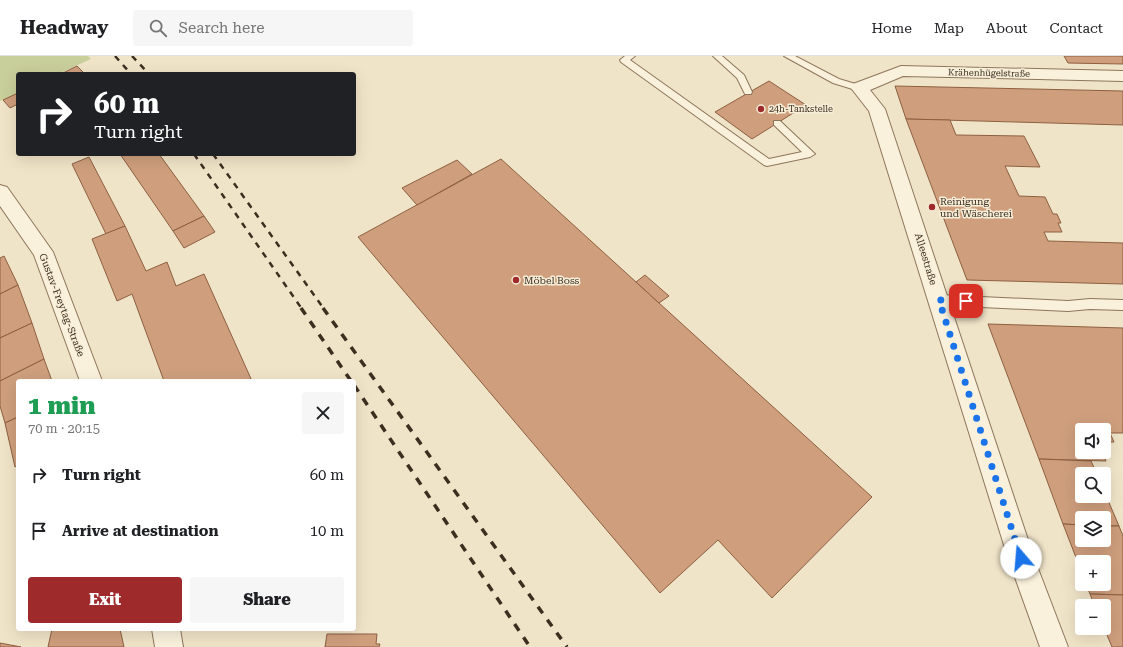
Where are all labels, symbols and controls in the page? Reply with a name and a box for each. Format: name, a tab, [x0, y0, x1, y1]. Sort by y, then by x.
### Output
search box	[133, 10, 413, 46]
text: Headway	[20, 16, 109, 39]
icon: search	[147, 17, 169, 39]
text: Search here	[179, 19, 264, 37]
text: Home	[871, 20, 912, 36]
text: Map	[934, 20, 964, 36]
text: About	[986, 20, 1028, 36]
text: Contact	[1050, 20, 1103, 36]
street label: Krähenhügelstraße	[948, 67, 1030, 79]
text: 60 m	[94, 87, 159, 120]
icon: right	[28, 88, 80, 140]
marker: 24h-Tankstelle	[756, 104, 766, 114]
place label: 24h-Tankstelle	[769, 104, 833, 114]
text: Turn right	[94, 121, 182, 142]
place label: Reinigung und Wäscherei	[940, 196, 1012, 219]
marker: Reinigung und Wäscherei	[927, 202, 937, 212]
street label: Alleestraße	[913, 232, 939, 287]
street label: Gustav-Freytag-Straße	[37, 252, 87, 359]
marker: Möbel Boss	[511, 275, 521, 285]
place label: Möbel Boss	[524, 275, 580, 286]
pin	[949, 284, 983, 318]
icon: arrive	[955, 290, 977, 312]
text: 1 min	[28, 392, 95, 420]
button: close	[302, 392, 344, 434]
text: 70 m · 20:15	[28, 421, 100, 436]
map controls	[1075, 423, 1111, 635]
button: sound	[1075, 423, 1111, 459]
icon: right	[28, 464, 50, 486]
text: Turn right	[62, 466, 141, 484]
text: 60 m	[310, 466, 344, 484]
button: search	[1075, 467, 1111, 503]
button: layers	[1075, 511, 1111, 547]
icon: arrive	[28, 520, 50, 542]
text: Arrive at destination	[62, 522, 218, 540]
text: 10 m	[310, 522, 344, 540]
position arrow	[1000, 537, 1042, 579]
button: +	[1075, 555, 1111, 591]
button: Exit	[28, 577, 182, 623]
button: Share	[190, 577, 344, 623]
button: −	[1075, 599, 1111, 635]

